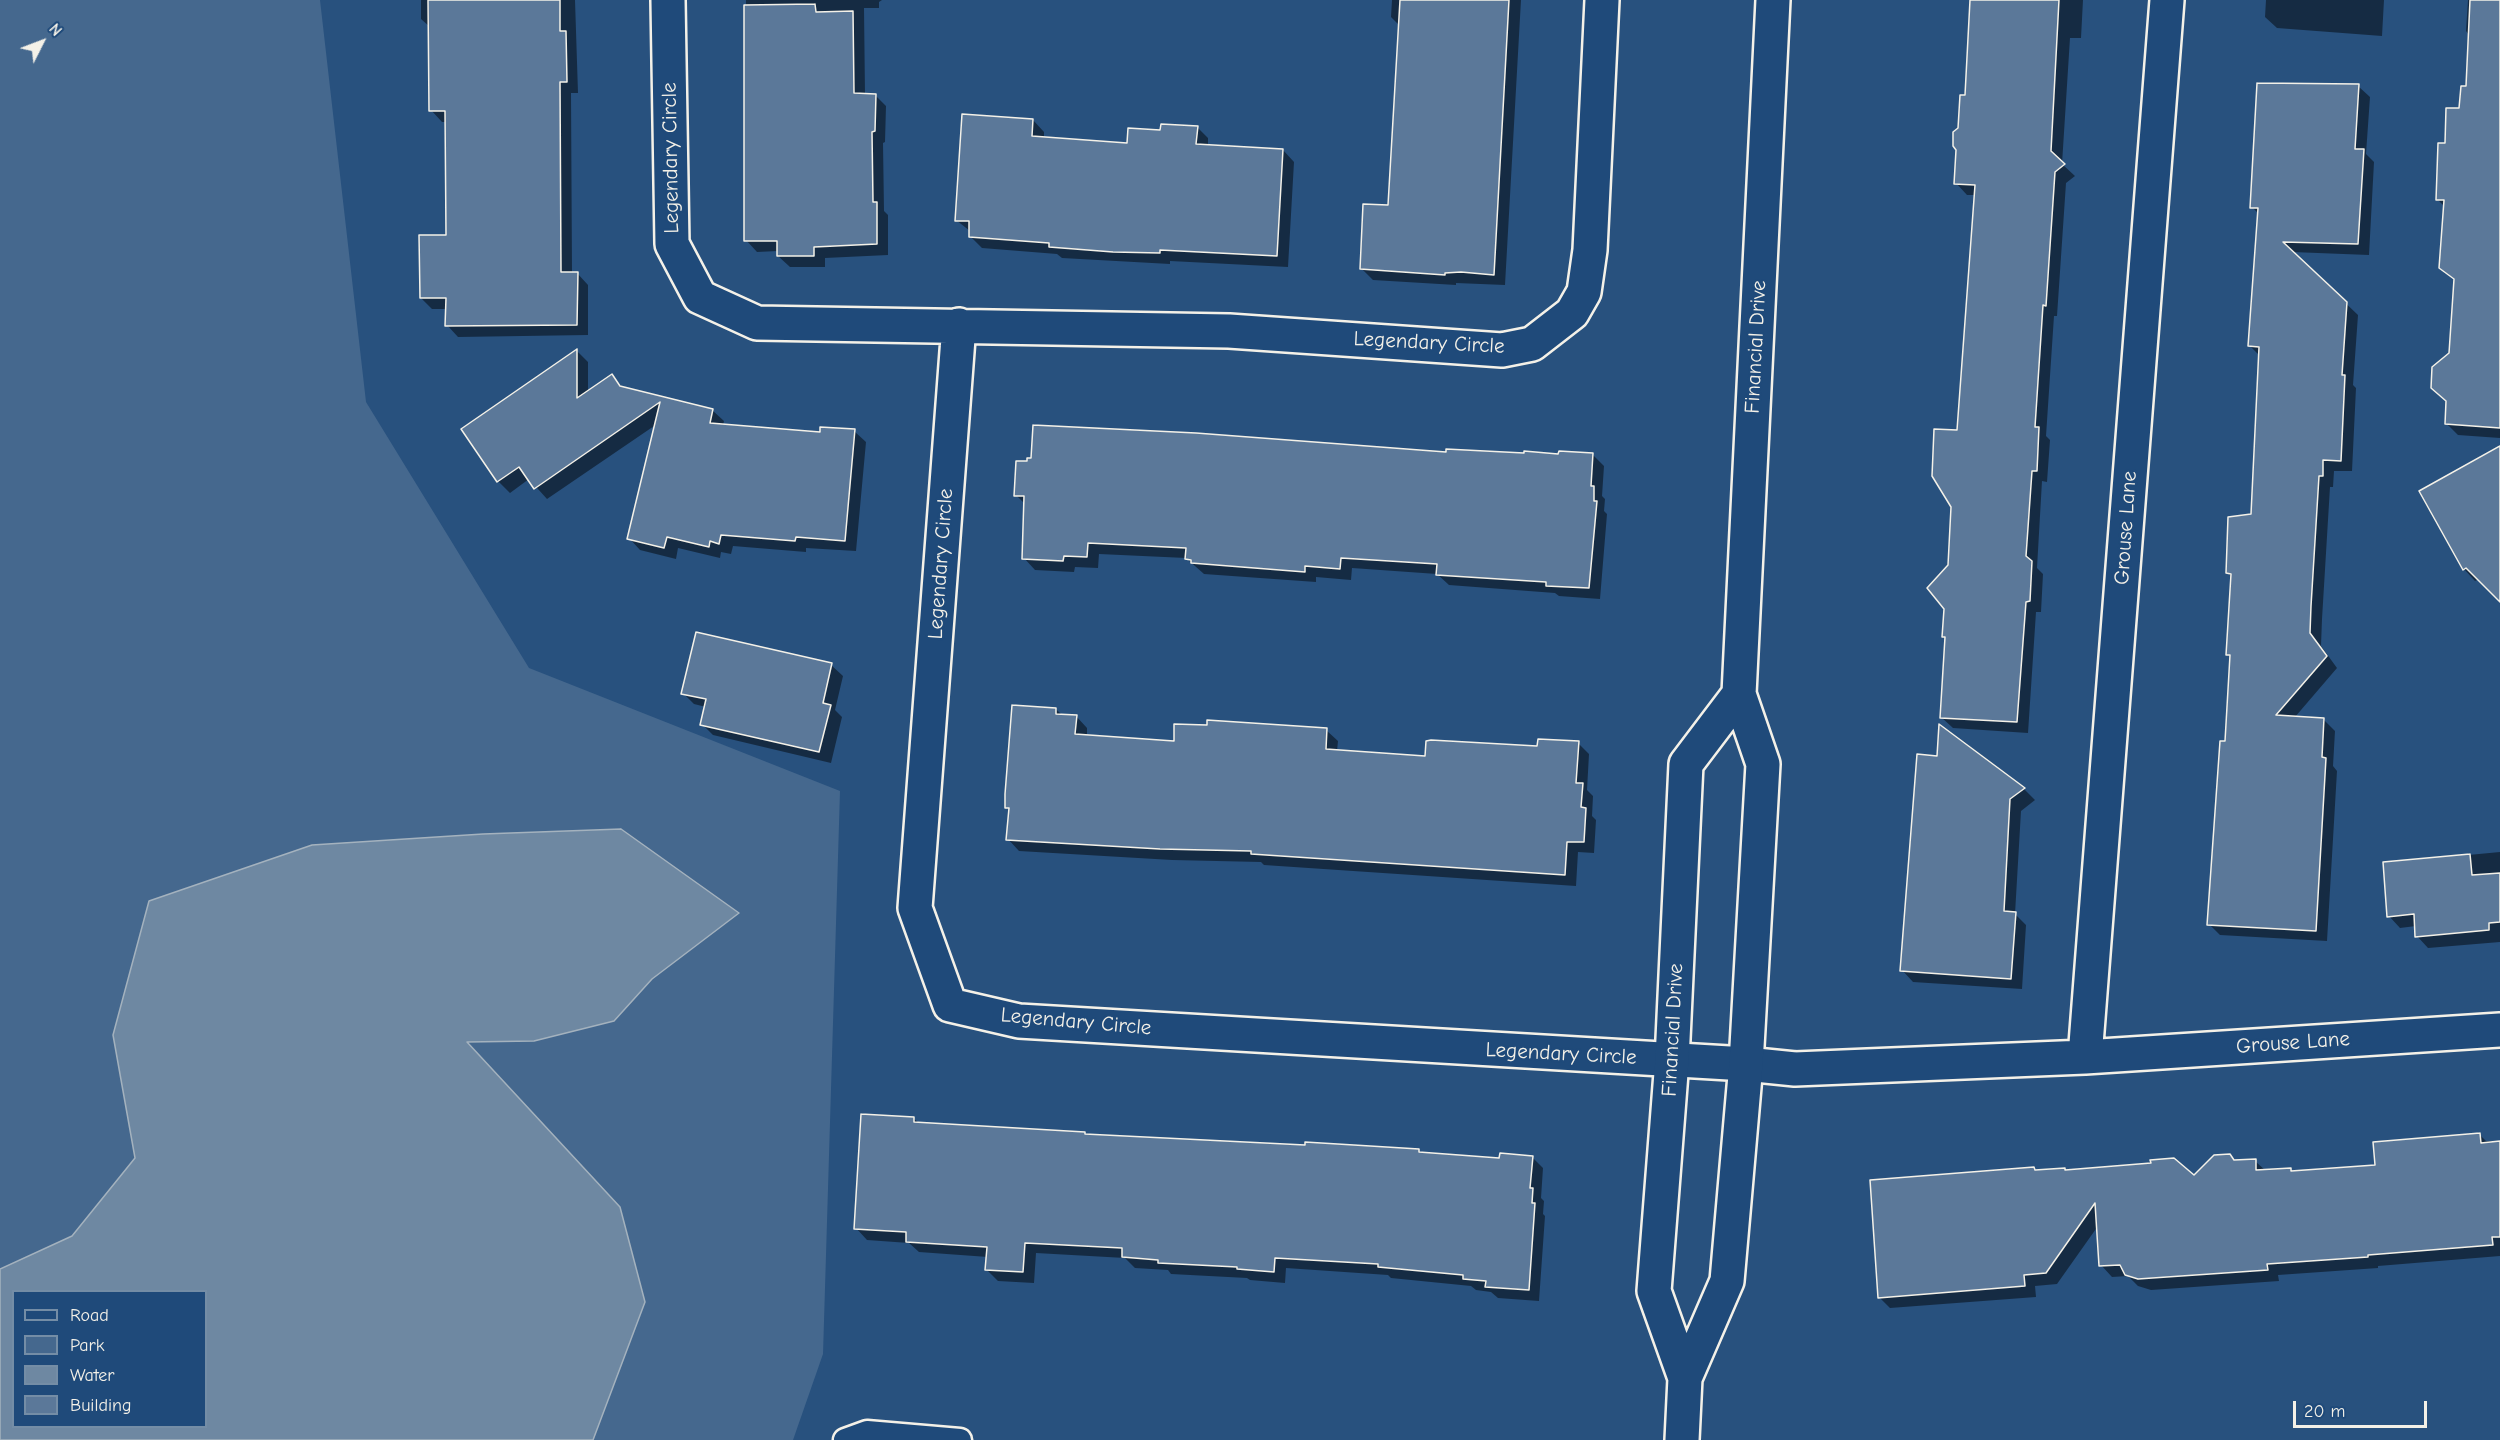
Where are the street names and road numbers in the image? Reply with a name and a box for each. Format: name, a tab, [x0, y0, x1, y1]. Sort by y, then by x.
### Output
street label: Legendary Circle	[657, 82, 685, 234]
street label: Financial Drive	[1740, 280, 1772, 414]
street label: Legendary Circle	[1353, 326, 1505, 360]
street label: Grouse Lane	[2109, 470, 2143, 586]
street label: Legendary Circle	[923, 488, 959, 640]
street label: Financial Drive	[1657, 963, 1689, 1097]
street label: Legendary Circle	[1000, 1003, 1152, 1041]
street label: Grouse Lane	[2235, 1026, 2351, 1060]
street label: Legendary Circle	[1485, 1037, 1637, 1071]

